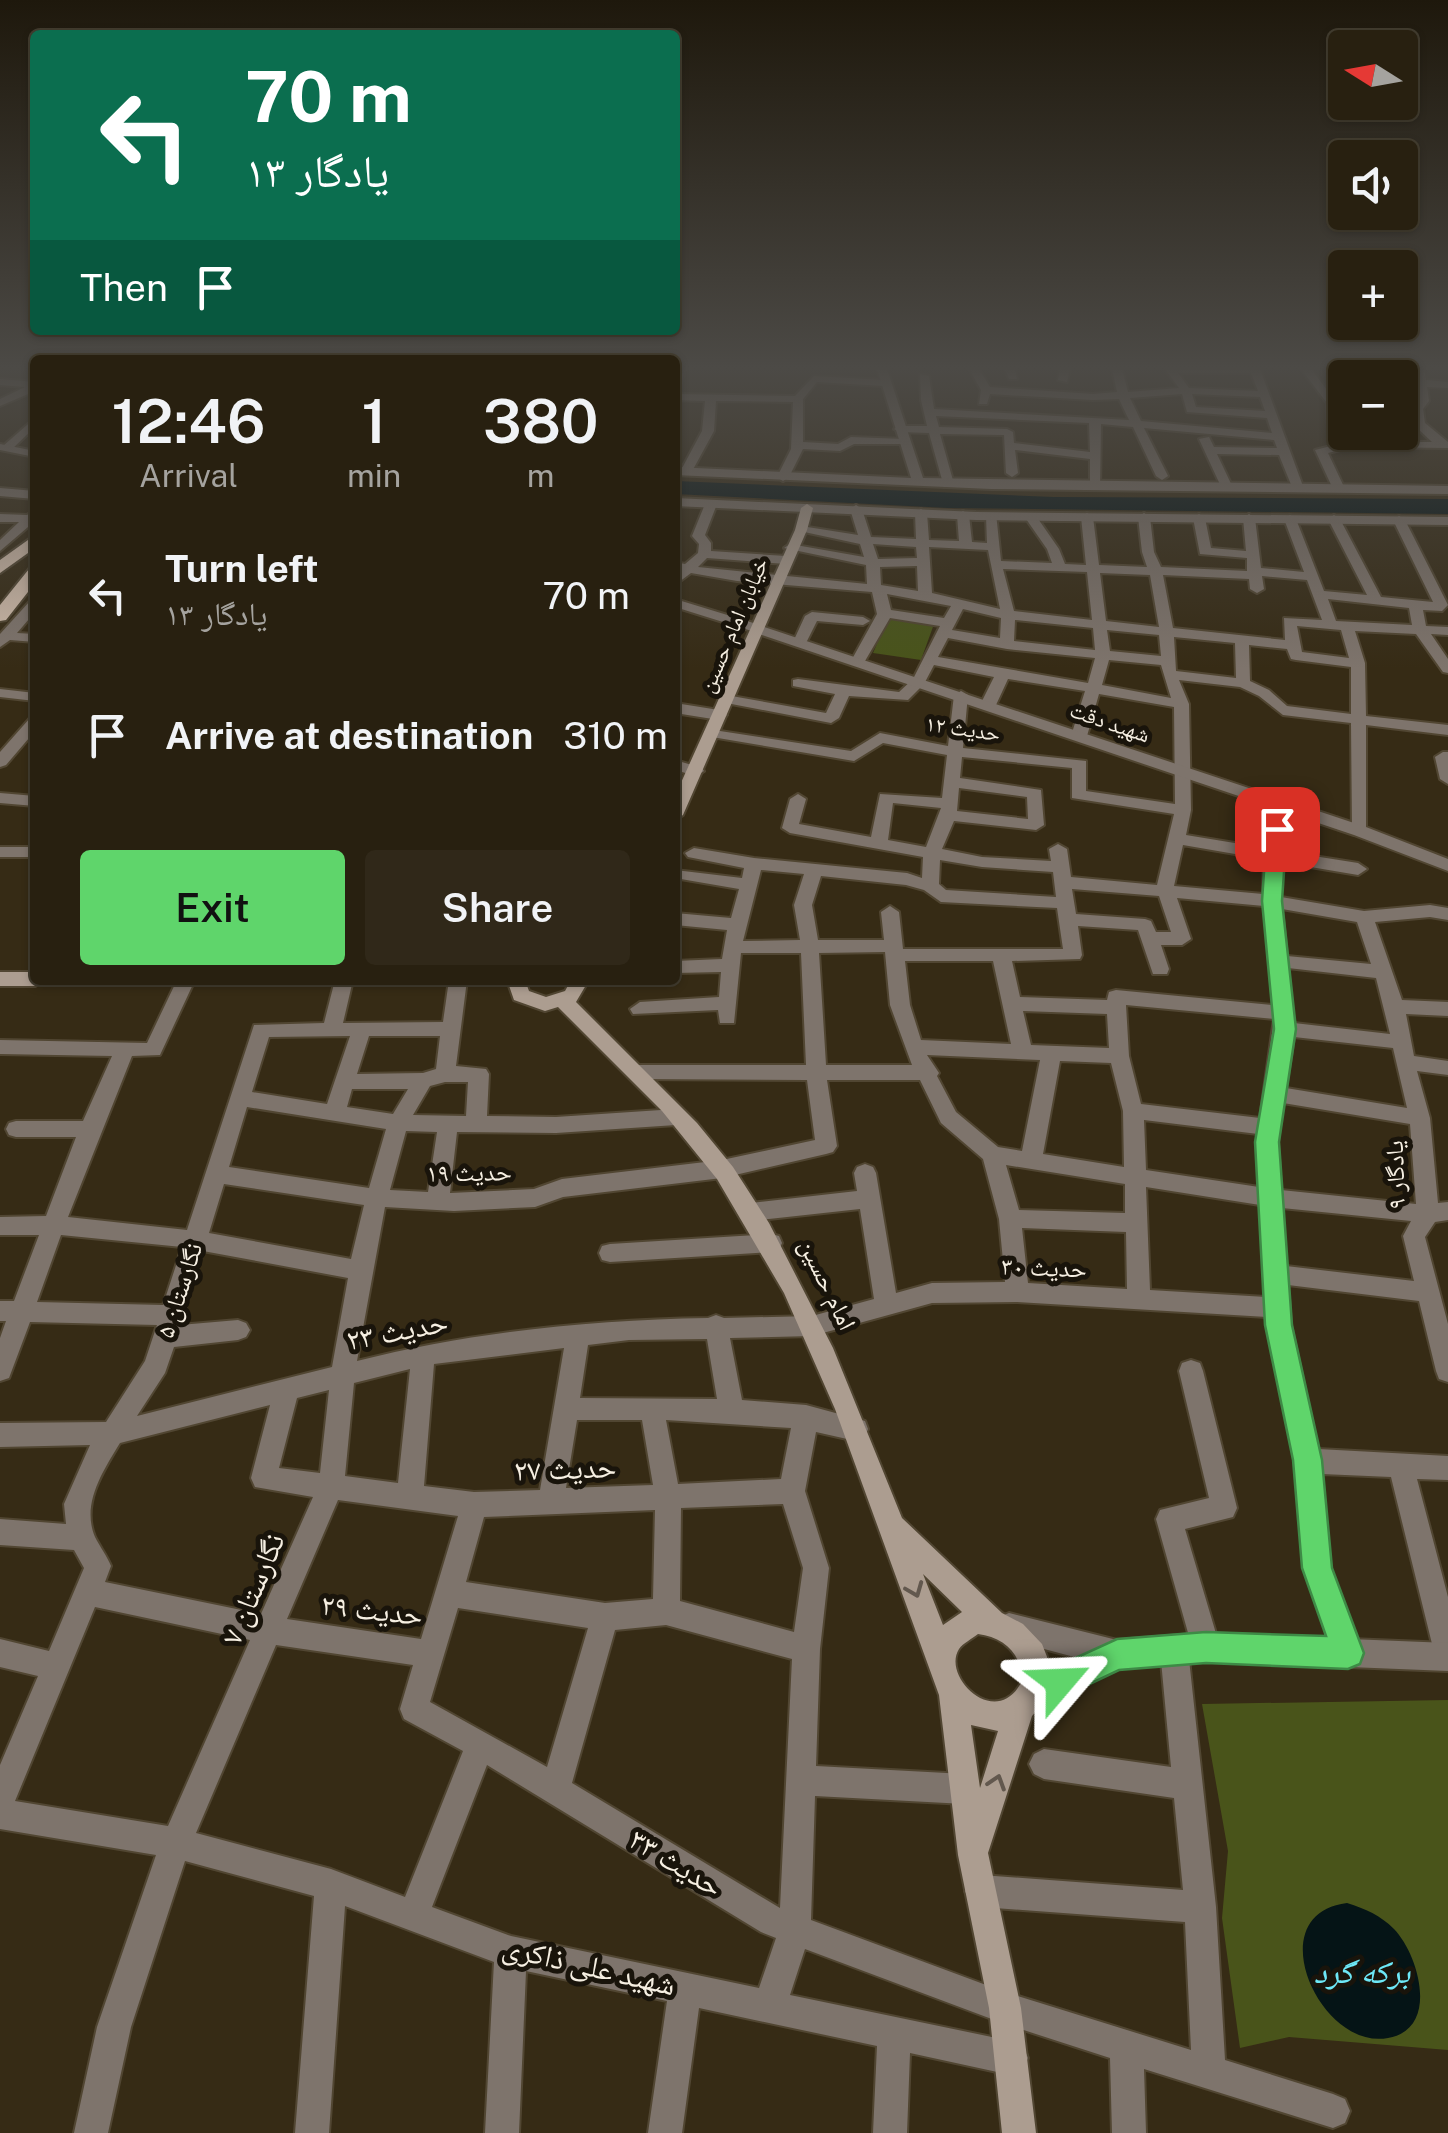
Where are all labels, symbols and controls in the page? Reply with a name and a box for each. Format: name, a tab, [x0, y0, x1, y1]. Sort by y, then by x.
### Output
north arrow	[1328, 30, 1418, 120]
map controls	[1328, 30, 1418, 450]
text: 70 m	[245, 55, 412, 138]
icon: left	[80, 70, 210, 200]
button: sound	[1328, 140, 1418, 230]
text: یادگار ۱۳	[245, 144, 389, 197]
button: +	[1328, 250, 1418, 340]
icon: arrive	[188, 260, 243, 315]
text: Then	[80, 265, 168, 310]
button: −	[1328, 360, 1418, 450]
text: 12:46	[111, 386, 266, 457]
text: 1	[362, 386, 387, 457]
text: 380	[483, 386, 599, 457]
text: Arrival	[139, 457, 238, 494]
text: min	[347, 457, 401, 494]
text: m	[527, 457, 554, 494]
text: Turn left	[165, 546, 319, 591]
street label: خیابان امام حسین	[693, 554, 775, 697]
icon: left	[80, 568, 135, 623]
text: 70 m	[543, 573, 630, 618]
text: یادگار ۱۳	[165, 595, 268, 632]
street label: شهید دقت	[1067, 696, 1153, 748]
icon: arrive	[80, 708, 135, 763]
street label: حدیث ۱۲	[924, 710, 1002, 746]
text: Arrive at destination	[165, 713, 533, 758]
text: 310 m	[563, 713, 668, 758]
pin	[1235, 787, 1320, 872]
icon: arrive	[1250, 802, 1305, 857]
button: Exit	[80, 850, 345, 965]
button: Share	[365, 850, 630, 965]
street label: یادگار ۹	[1379, 1140, 1411, 1210]
street label: حدیث ۱۹	[426, 1156, 512, 1188]
street label: امام حسین	[791, 1233, 863, 1336]
street label: نگارستان ۵	[150, 1239, 209, 1342]
street label: حدیث ۳۰	[1001, 1251, 1087, 1283]
street label: حدیث ۲۳	[343, 1303, 450, 1357]
street label: حدیث ۲۷	[513, 1448, 617, 1488]
street label: نگارستان ۷	[213, 1527, 293, 1650]
one-way arrow	[903, 1580, 923, 1597]
street label: حدیث ۲۹	[319, 1586, 425, 1632]
position arrow	[1008, 1630, 1112, 1734]
one-way arrow	[985, 1774, 1005, 1791]
street label: حدیث ۳۳	[623, 1820, 730, 1904]
street label: شهید علی ذاکری	[499, 1928, 679, 2003]
water label: برکه گرد	[1314, 1953, 1411, 1990]

